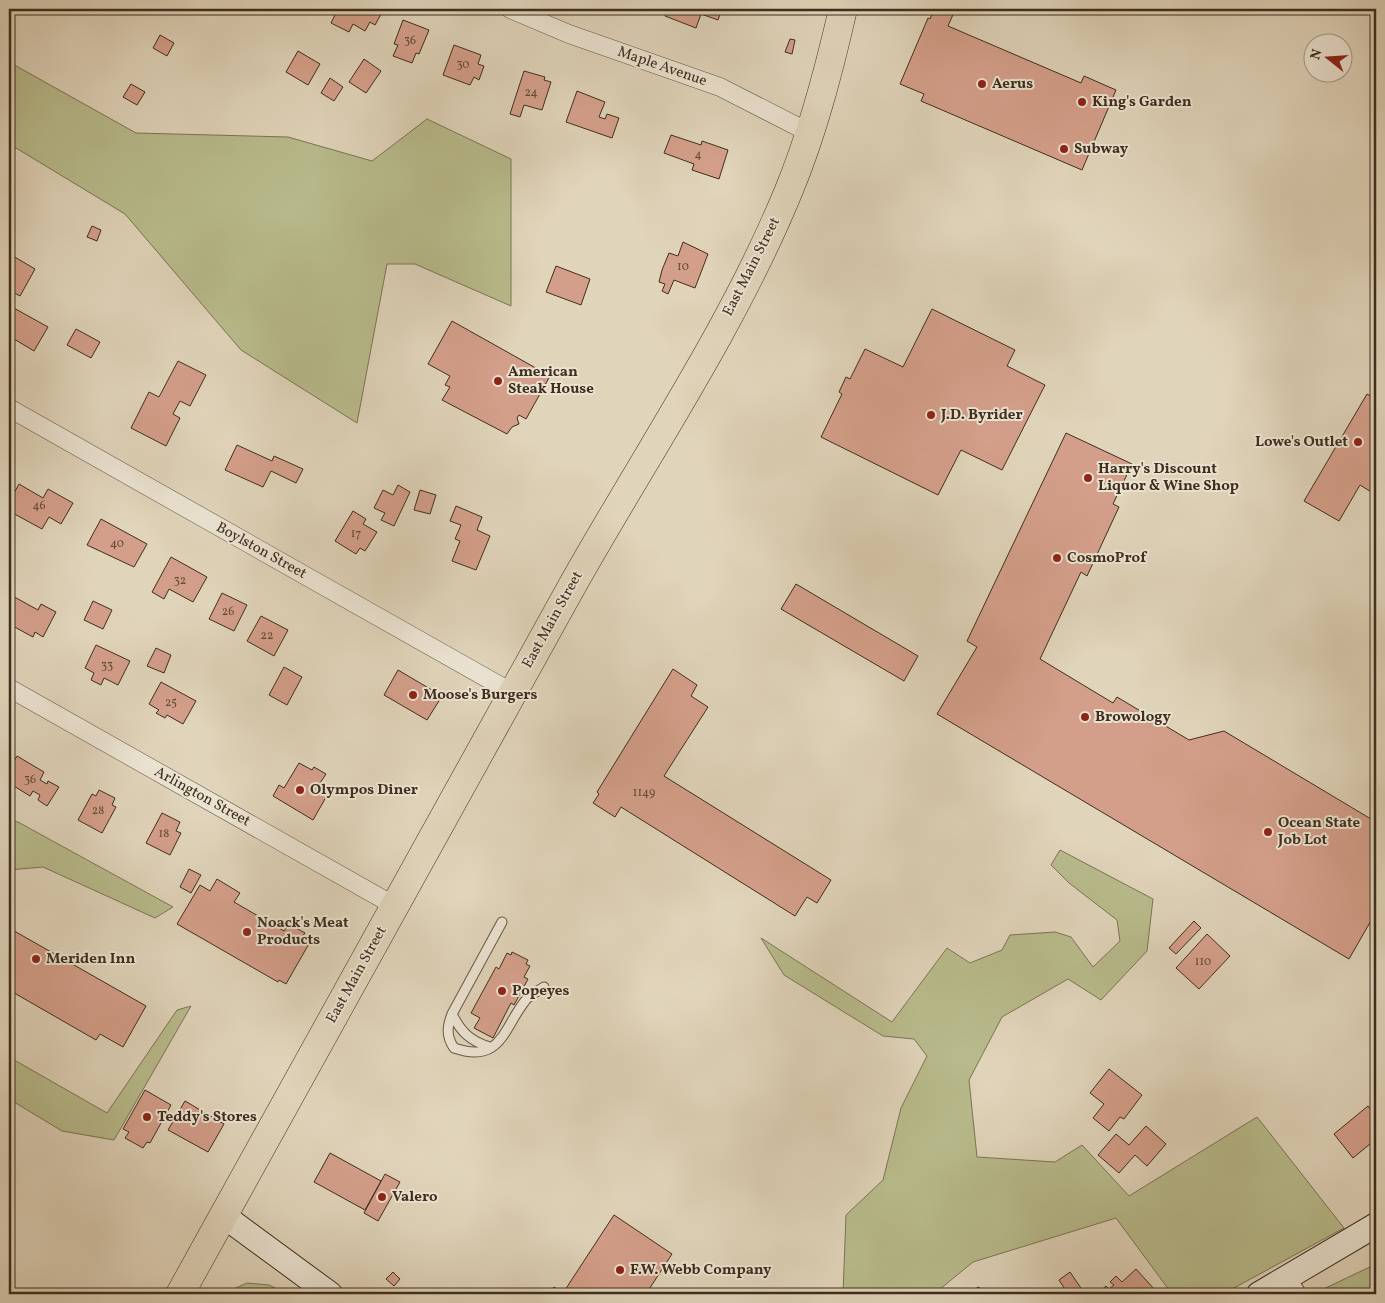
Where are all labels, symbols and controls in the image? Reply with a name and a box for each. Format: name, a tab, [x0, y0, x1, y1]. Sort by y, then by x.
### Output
north arrow	[1302, 32, 1352, 82]
house number: 36	[404, 33, 416, 49]
street label: Maple Avenue	[614, 42, 710, 92]
text: N	[1306, 47, 1328, 62]
house number: 30	[456, 57, 470, 73]
place label: Aerus	[992, 74, 1033, 95]
marker: Aerus	[976, 78, 988, 90]
house number: 24	[524, 85, 538, 101]
place label: King's Garden	[1092, 92, 1192, 113]
marker: King's Garden	[1076, 96, 1088, 108]
place label: Subway	[1074, 139, 1129, 160]
marker: Subway	[1058, 143, 1070, 155]
house number: 4	[694, 147, 702, 163]
street label: East Main Street	[718, 214, 786, 320]
house number: 10	[677, 259, 689, 275]
place label: American Steak House	[508, 362, 594, 400]
marker: American Steak House	[492, 375, 504, 387]
place label: J.D. Byrider	[940, 405, 1023, 426]
marker: J.D. Byrider	[925, 409, 937, 421]
place label: Lowe's Outlet	[1255, 432, 1348, 453]
marker: Lowe's Outlet	[1352, 436, 1364, 448]
place label: Harry's Discount Liquor & Wine Shop	[1098, 459, 1239, 497]
marker: Harry's Discount Liquor & Wine Shop	[1082, 472, 1094, 484]
house number: 46	[32, 498, 46, 514]
street label: Boylston Street	[212, 517, 310, 585]
house number: 17	[351, 526, 361, 542]
house number: 40	[110, 536, 124, 552]
place label: CosmoProf	[1067, 548, 1147, 569]
marker: CosmoProf	[1051, 552, 1063, 564]
street label: East Main Street	[518, 568, 588, 672]
house number: 32	[174, 573, 186, 589]
house number: 26	[222, 604, 234, 620]
house number: 22	[261, 628, 273, 644]
house number: 33	[101, 658, 113, 674]
place label: Moose's Burgers	[423, 685, 537, 706]
marker: Moose's Burgers	[407, 689, 419, 701]
house number: 25	[165, 695, 177, 711]
place label: Browology	[1095, 707, 1172, 728]
marker: Browology	[1079, 711, 1091, 723]
street label: Arlington Street	[150, 762, 254, 832]
house number: 36	[24, 772, 36, 788]
place label: Olympos Diner	[310, 780, 418, 801]
marker: Olympos Diner	[294, 784, 306, 796]
house number: 1149	[633, 785, 655, 801]
house number: 28	[92, 803, 104, 819]
place label: Ocean State Job Lot	[1277, 813, 1361, 851]
house number: 18	[159, 826, 169, 842]
marker: Ocean State Job Lot	[1262, 826, 1274, 838]
place label: Noack's Meat Products	[257, 913, 349, 951]
street label: East Main Street	[322, 923, 392, 1027]
marker: Noack's Meat Products	[241, 926, 253, 938]
place label: Meriden Inn	[46, 949, 135, 970]
marker: Meriden Inn	[30, 953, 42, 965]
house number: 110	[1195, 954, 1211, 970]
place label: Popeyes	[512, 981, 570, 1002]
marker: Popeyes	[496, 985, 508, 997]
place label: Teddy's Stores	[157, 1107, 257, 1128]
marker: Teddy's Stores	[141, 1111, 153, 1123]
place label: Valero	[392, 1187, 438, 1208]
marker: Valero	[376, 1191, 388, 1203]
place label: F.W. Webb Company	[630, 1260, 772, 1281]
marker: F.W. Webb Company	[614, 1264, 626, 1276]

